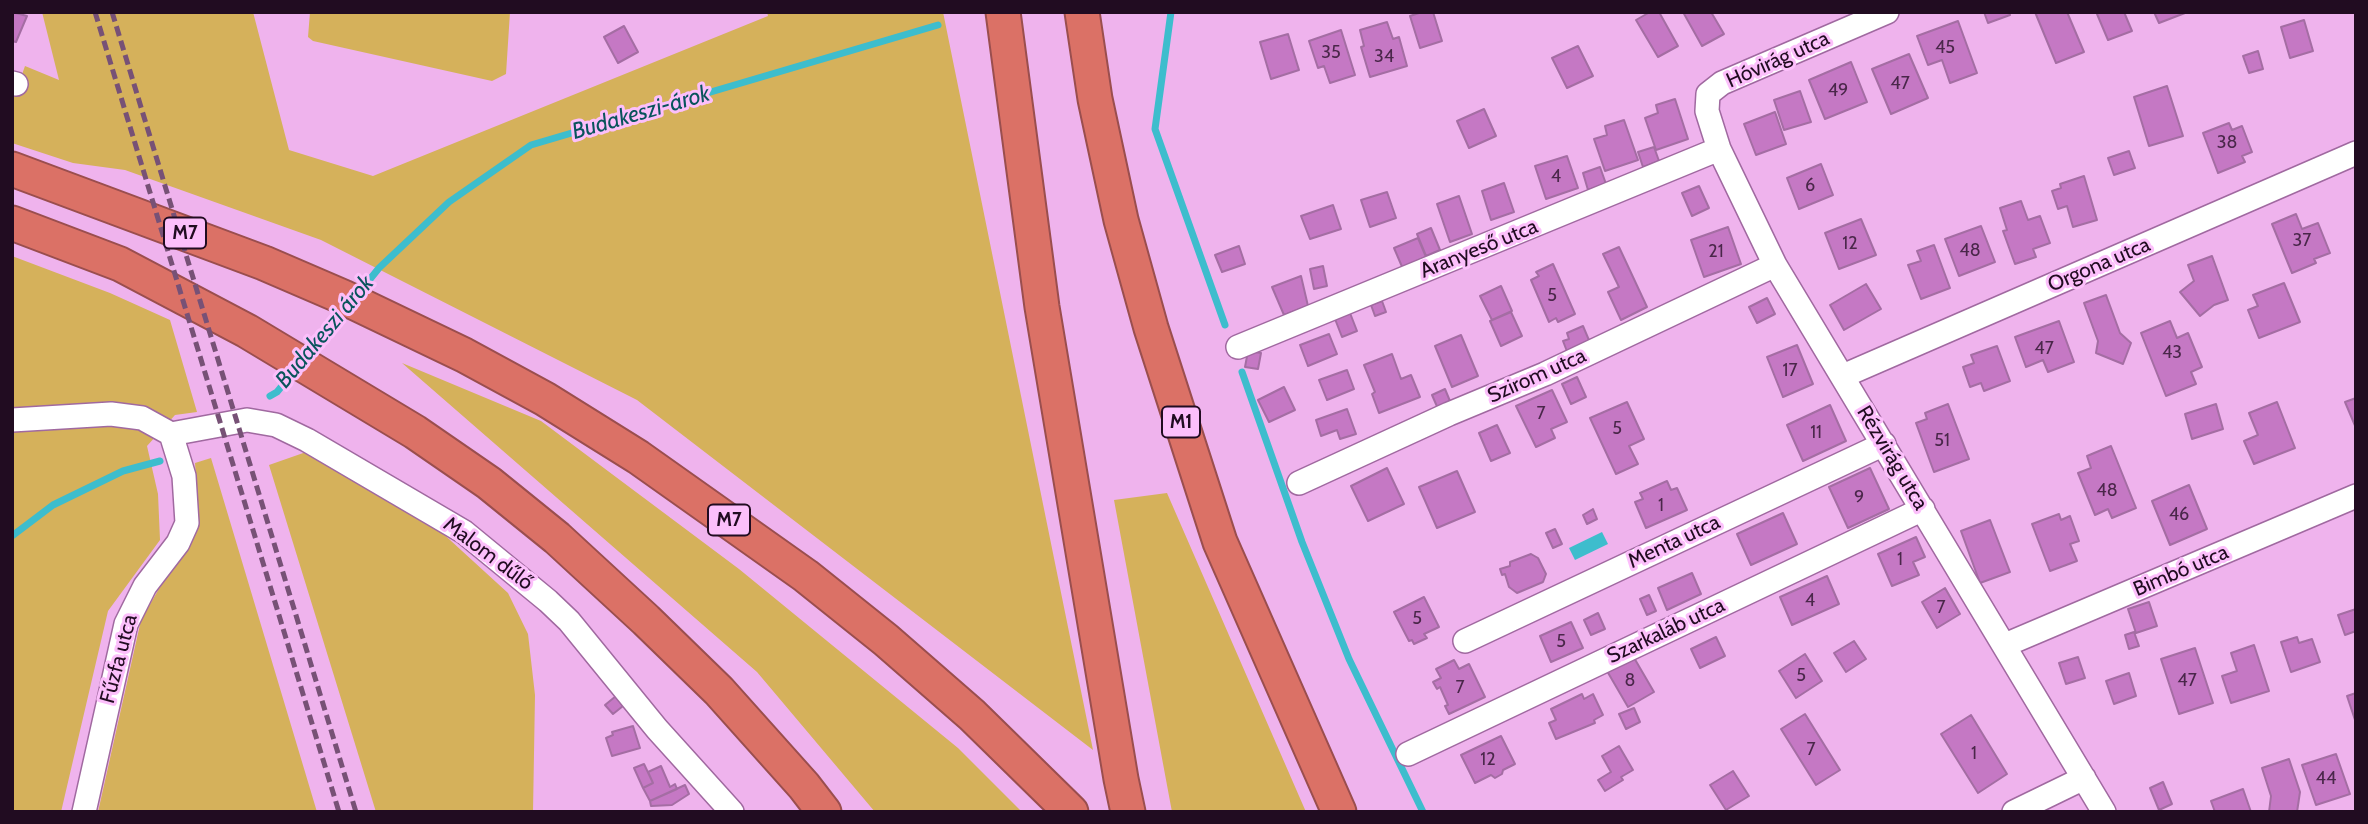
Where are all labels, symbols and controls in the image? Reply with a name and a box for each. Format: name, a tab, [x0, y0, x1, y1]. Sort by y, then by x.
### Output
street label: Hóvirág utca	[1723, 26, 1833, 94]
house number: 45	[1935, 37, 1955, 59]
house number: 35	[1321, 42, 1341, 64]
house number: 34	[1374, 46, 1394, 68]
house number: 47	[1890, 73, 1910, 95]
water label: Budakeszi-árok	[569, 80, 713, 146]
house number: 49	[1828, 80, 1848, 102]
house number: 38	[2217, 132, 2237, 154]
house number: 4	[1551, 166, 1561, 188]
house number: 6	[1805, 175, 1815, 197]
street label: Aranyeső utca	[1416, 214, 1542, 284]
road number: M7	[164, 218, 206, 248]
house number: 37	[2293, 230, 2311, 252]
street label: Orgona utca	[2044, 232, 2154, 298]
house number: 12	[1842, 233, 1858, 255]
house number: 48	[1959, 240, 1981, 262]
house number: 21	[1708, 241, 1724, 263]
water label: Budakeszi árok	[270, 270, 380, 394]
house number: 5	[1547, 285, 1557, 307]
house number: 47	[2034, 338, 2054, 360]
house number: 43	[2162, 342, 2182, 364]
street label: Szirom utca	[1484, 343, 1590, 409]
house number: 17	[1783, 360, 1797, 382]
street label: Rézvirág utca	[1851, 401, 1933, 515]
house number: 7	[1536, 403, 1546, 425]
road number: M1	[1162, 406, 1200, 438]
house number: 5	[1612, 418, 1622, 440]
house number: 11	[1810, 422, 1822, 444]
house number: 51	[1934, 430, 1950, 452]
house number: 48	[2096, 480, 2118, 502]
house number: 9	[1854, 487, 1864, 509]
house number: 1	[1658, 495, 1664, 517]
house number: 46	[2169, 504, 2189, 526]
road number: M7	[708, 505, 750, 536]
street label: Menta utca	[1624, 510, 1724, 574]
street label: Malom dűlő	[438, 512, 538, 596]
street label: Bimbó utca	[2130, 540, 2232, 602]
house number: 1	[1897, 549, 1903, 571]
house number: 4	[1805, 590, 1815, 612]
street label: Szarkaláb utca	[1603, 593, 1729, 669]
house number: 7	[1936, 597, 1946, 619]
house number: 5	[1412, 608, 1422, 630]
street label: Fűzfa utca	[95, 612, 143, 706]
house number: 5	[1556, 631, 1566, 653]
house number: 5	[1796, 665, 1806, 687]
house number: 8	[1625, 670, 1635, 692]
house number: 47	[2177, 670, 2197, 692]
house number: 7	[1455, 677, 1465, 699]
house number: 7	[1806, 739, 1816, 761]
house number: 1	[1971, 743, 1977, 765]
house number: 12	[1480, 749, 1496, 771]
house number: 44	[2316, 768, 2336, 790]

